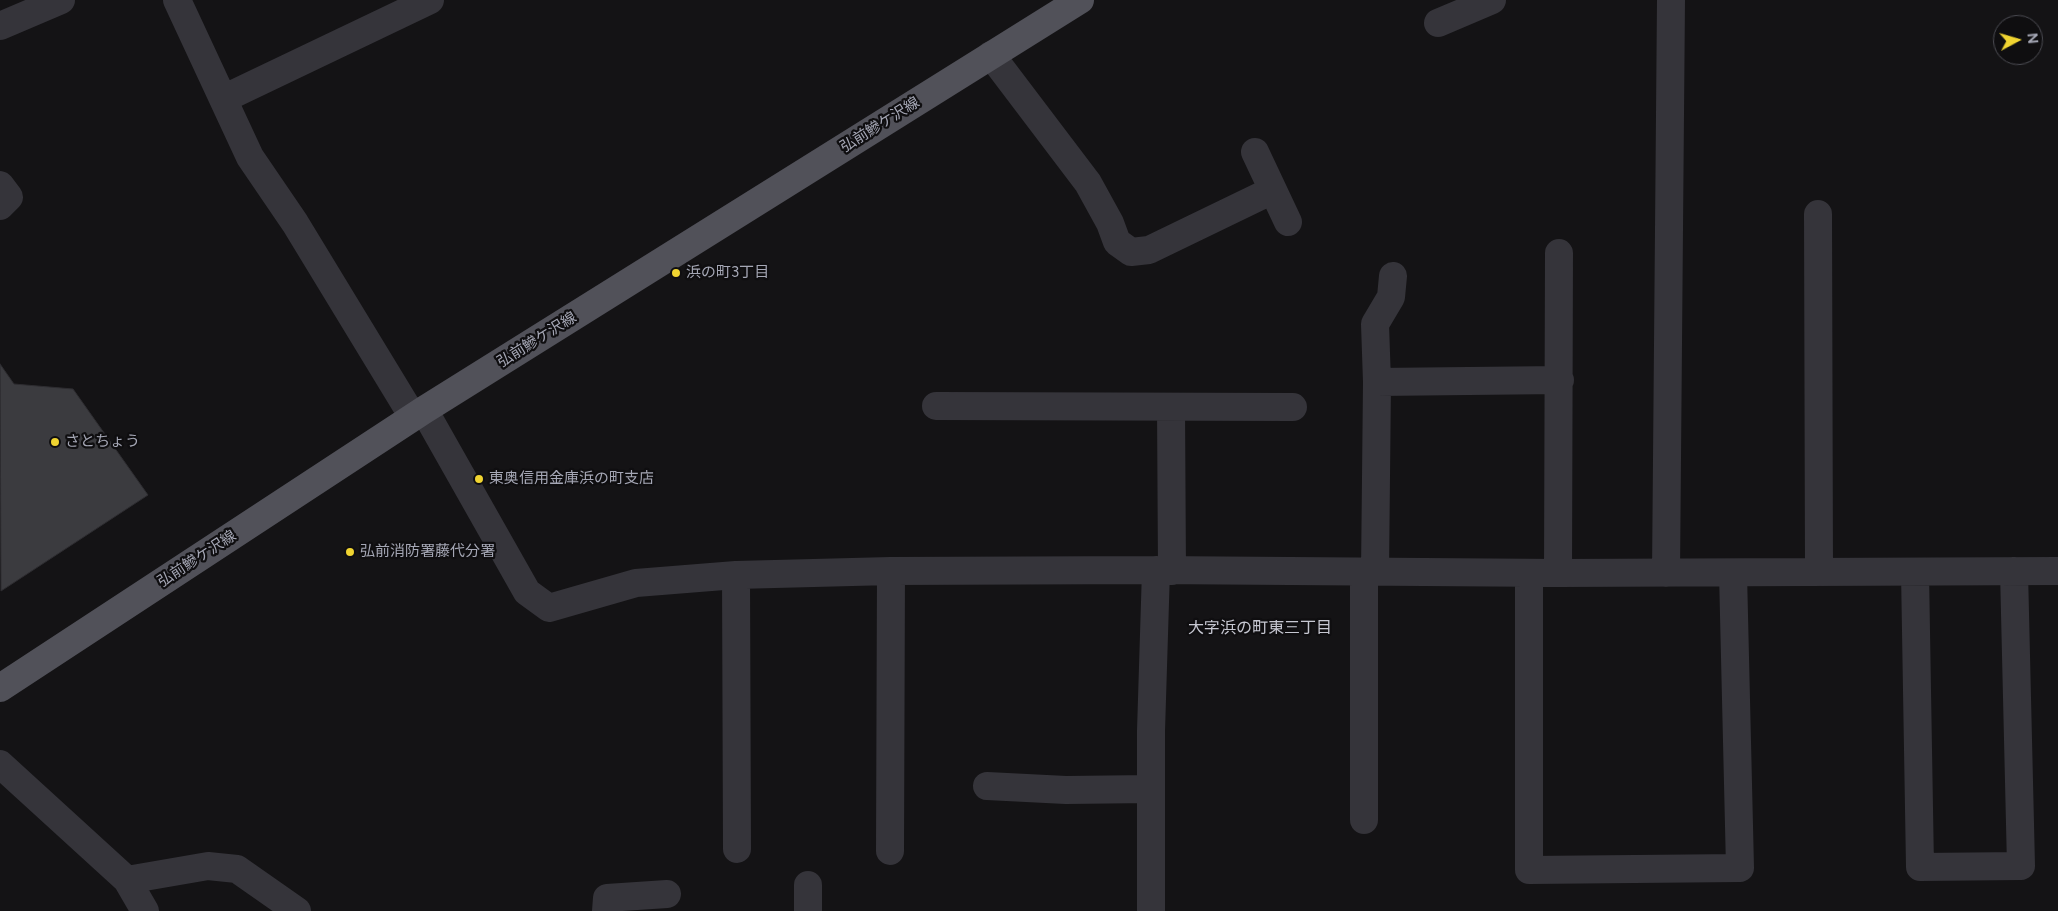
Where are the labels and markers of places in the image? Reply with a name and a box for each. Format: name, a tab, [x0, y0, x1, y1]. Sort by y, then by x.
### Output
place label: 浜の町3丁目	[686, 264, 769, 282]
marker: 浜の町3丁目	[670, 267, 682, 279]
place label: さとちょう	[65, 433, 140, 451]
marker: さとちょう	[49, 436, 61, 448]
place label: 東奥信用金庫浜の町支店	[489, 470, 654, 488]
marker: 東奥信用金庫浜の町支店	[473, 473, 485, 485]
place label: 弘前消防署藤代分署	[360, 543, 495, 561]
marker: 弘前消防署藤代分署	[344, 546, 356, 558]

